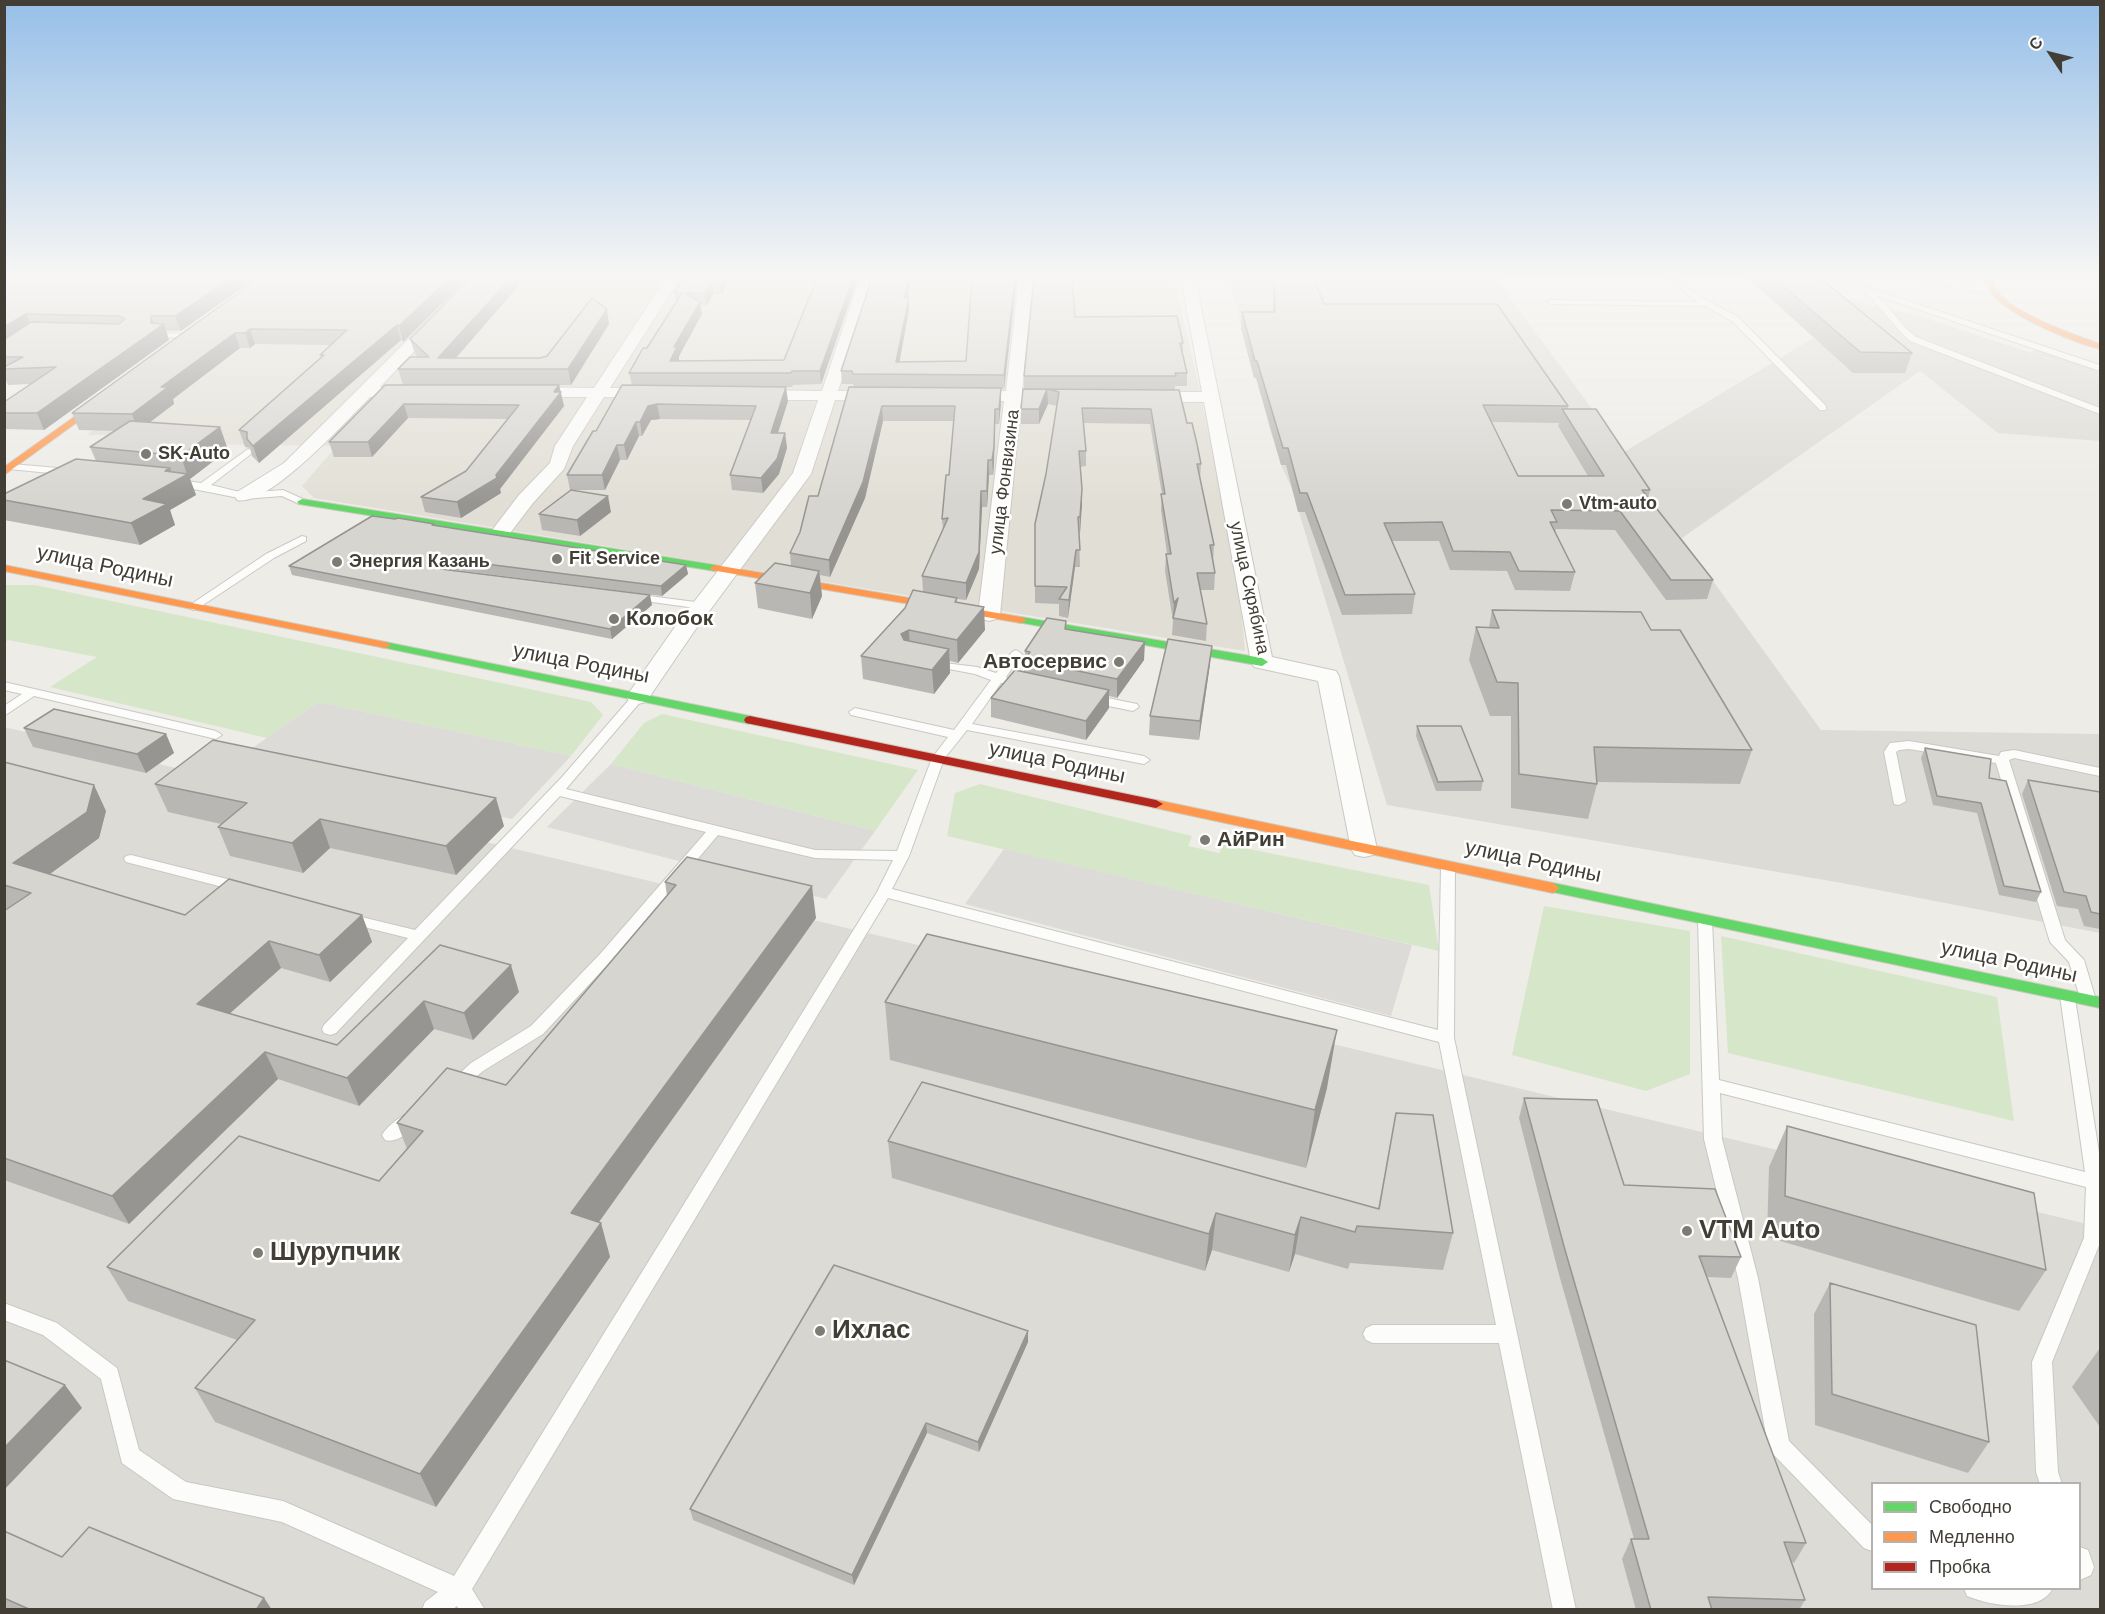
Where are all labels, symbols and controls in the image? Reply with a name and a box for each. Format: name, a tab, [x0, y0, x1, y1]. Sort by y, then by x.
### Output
north arrow	[2021, 24, 2081, 84]
text: С	[2026, 34, 2046, 53]
street label: улица Фонвизина	[985, 408, 1025, 556]
place label: SK-Auto	[158, 443, 230, 465]
marker: SK-Auto	[139, 447, 153, 461]
place label: Vtm-auto	[1579, 493, 1657, 515]
marker: Vtm-auto	[1560, 497, 1574, 511]
street label: улица Скрябина	[1224, 520, 1274, 656]
street label: улица Родины	[35, 540, 175, 594]
place label: Fit Service	[569, 548, 660, 570]
place label: Энергия Казань	[349, 551, 490, 573]
marker: Fit Service	[550, 552, 564, 566]
marker: Энергия Казань	[330, 555, 344, 569]
place label: Колобок	[626, 606, 713, 632]
marker: Колобок	[607, 612, 621, 626]
street label: улица Родины	[511, 638, 651, 690]
place label: Автосервис	[983, 649, 1107, 675]
marker: Автосервис	[1112, 655, 1126, 669]
street label: улица Родины	[987, 736, 1127, 790]
place label: АйРин	[1217, 827, 1285, 853]
marker: АйРин	[1198, 833, 1212, 847]
street label: улица Родины	[1463, 835, 1603, 889]
street label: улица Родины	[1939, 935, 2079, 989]
place label: VTM Auto	[1699, 1215, 1820, 1247]
marker: VTM Auto	[1680, 1224, 1694, 1238]
place label: Шурупчик	[270, 1237, 400, 1269]
marker: Шурупчик	[251, 1246, 265, 1260]
place label: Ихлас	[832, 1315, 911, 1347]
marker: Ихлас	[813, 1324, 827, 1338]
legend	[1871, 1482, 2081, 1590]
text: Свободно	[1929, 1497, 2012, 1517]
text: Медленно	[1929, 1527, 2015, 1547]
text: Пробка	[1929, 1557, 1991, 1577]

